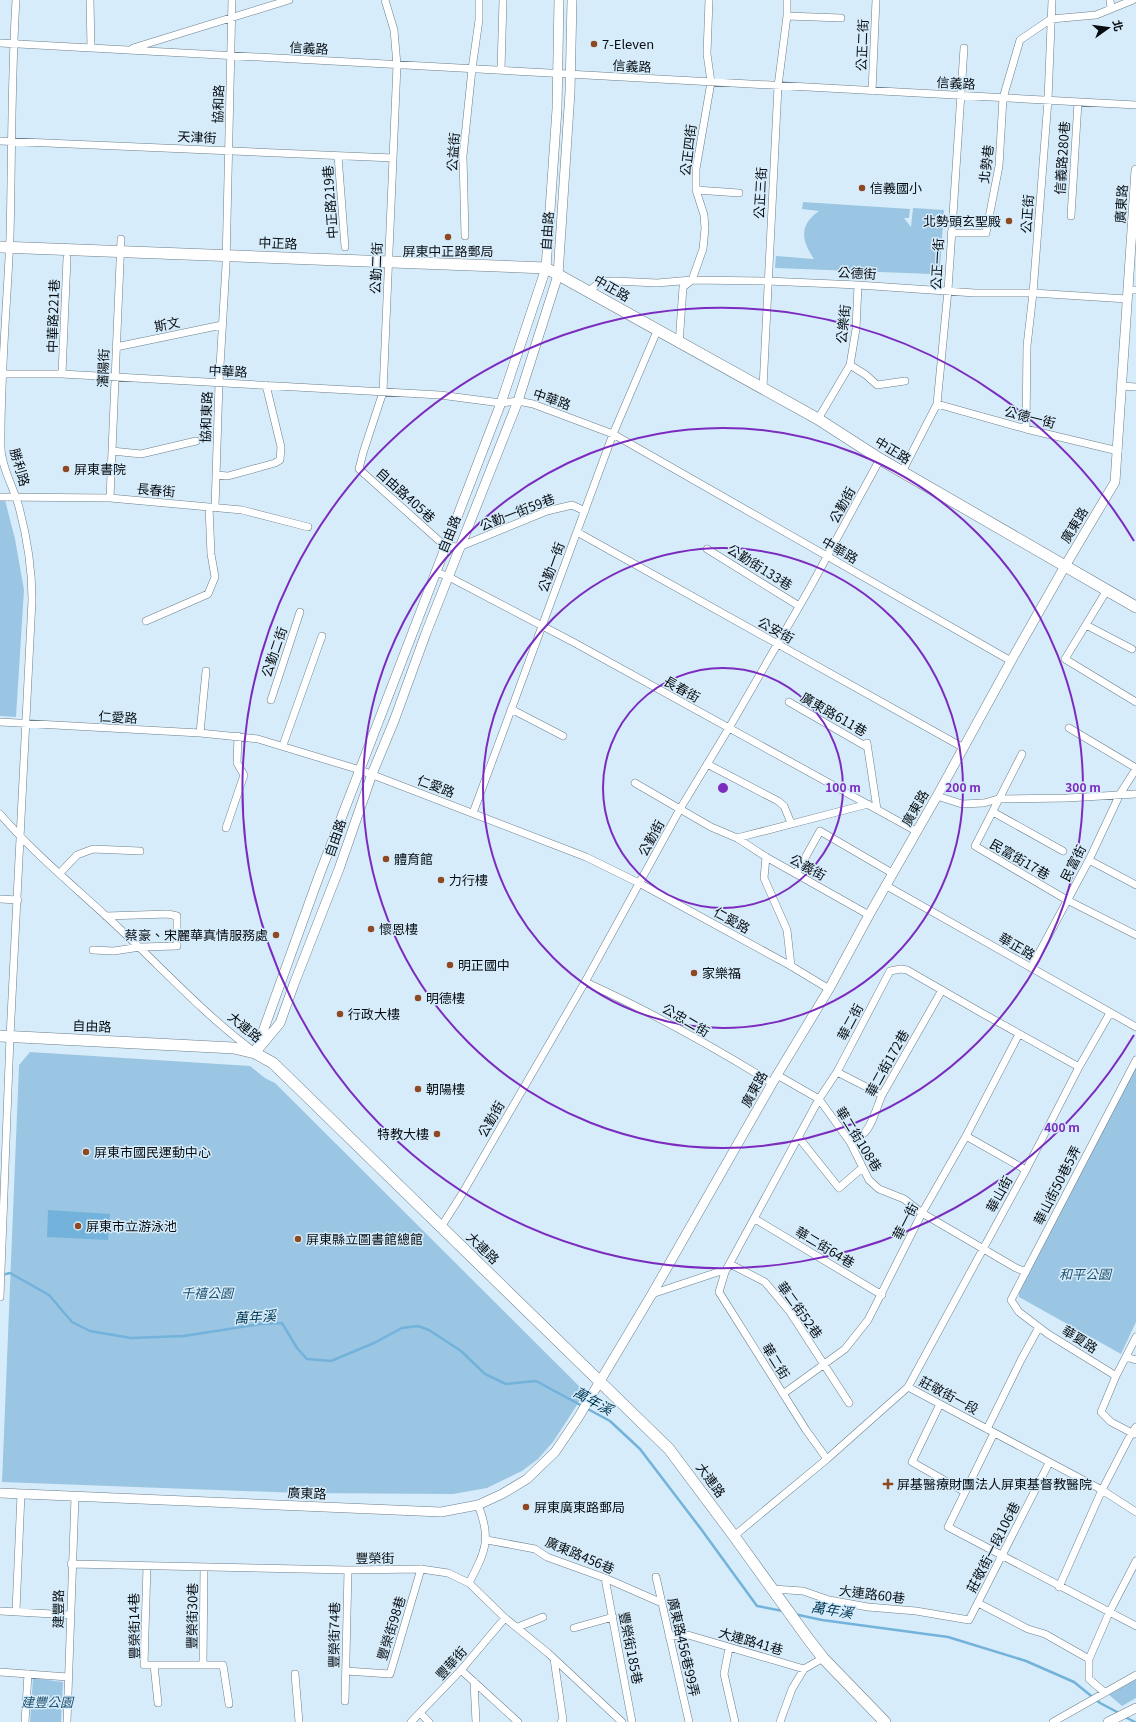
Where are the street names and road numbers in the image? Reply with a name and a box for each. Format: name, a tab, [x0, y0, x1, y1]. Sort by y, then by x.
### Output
street label: 公正二街	[851, 19, 872, 71]
street label: 信義路	[289, 37, 329, 58]
street label: 信義路	[612, 55, 652, 76]
street label: 信義路	[936, 72, 976, 93]
street label: 協和路	[207, 84, 228, 124]
street label: 信義路280巷	[1049, 121, 1074, 195]
street label: 公正四街	[675, 123, 700, 177]
street label: 天津街	[177, 126, 217, 147]
street label: 公益街	[442, 132, 463, 172]
street label: 北勢巷	[974, 143, 997, 184]
street label: 中正路219巷	[317, 165, 342, 239]
street label: 公正三街	[749, 167, 770, 219]
street label: 廣東路	[1110, 184, 1131, 224]
street label: 公正街	[1016, 194, 1037, 234]
street label: 自由路	[536, 211, 557, 251]
street label: 中正路	[258, 232, 298, 253]
street label: 公正一街	[926, 238, 947, 290]
street label: 公勤二街	[365, 242, 386, 294]
street label: 公德街	[837, 262, 877, 283]
street label: 中正路	[591, 270, 634, 306]
street label: 中華路221巷	[42, 279, 63, 353]
street label: 公樂街	[831, 304, 854, 344]
street label: 斯文	[152, 312, 181, 335]
street label: 瀋陽街	[92, 348, 113, 388]
street label: 中華路	[208, 360, 248, 381]
street label: 中華路	[531, 383, 574, 414]
street label: 協和東路	[195, 391, 216, 443]
street label: 公德一街	[1003, 401, 1058, 432]
street label: 中正路	[872, 431, 915, 468]
street label: 勝利路	[6, 445, 35, 488]
street label: 自由路405巷	[373, 463, 440, 526]
street label: 長春街	[136, 478, 176, 501]
street label: 公勤街	[824, 483, 859, 526]
street label: 公勤一街59巷	[476, 488, 557, 535]
street label: 廣東路	[1055, 503, 1092, 546]
street label: 自由路	[432, 512, 465, 555]
street label: 中華路	[819, 532, 862, 568]
street label: 公勤一街	[533, 539, 568, 595]
street label: 公勤街133巷	[724, 539, 797, 594]
street label: 公安街	[755, 612, 798, 647]
street label: 公勤二街	[256, 624, 291, 680]
street label: 長春街	[661, 671, 704, 706]
street label: 廣東路611巷	[798, 687, 871, 740]
street label: 仁愛路	[98, 706, 138, 727]
street label: 仁愛路	[415, 770, 458, 801]
street label: 廣東路	[897, 786, 933, 829]
street label: 自由路	[319, 816, 350, 859]
street label: 公勤街	[633, 816, 668, 859]
street label: 民富街17巷	[987, 834, 1054, 883]
street label: 民富街	[1055, 841, 1090, 884]
street label: 公義街	[787, 849, 830, 884]
street label: 仁愛路	[711, 902, 754, 937]
street label: 華正路	[996, 928, 1039, 964]
street label: 公忠二街	[659, 998, 714, 1041]
street label: 華二街	[832, 1000, 867, 1043]
street label: 大連路	[224, 1007, 266, 1046]
street label: 自由路	[72, 1015, 112, 1036]
street label: 華二街172巷	[860, 1026, 913, 1100]
street label: 廣東路	[736, 1067, 771, 1110]
street label: 公勤街	[473, 1097, 509, 1140]
street label: 華二街108巷	[832, 1102, 887, 1175]
street label: 華山街50巷5弄	[1028, 1142, 1085, 1228]
street label: 華山街	[981, 1172, 1016, 1215]
street label: 華一街	[887, 1199, 922, 1242]
street label: 華二街64巷	[792, 1221, 859, 1272]
street label: 大連路	[463, 1227, 504, 1268]
street label: 華二街52巷	[773, 1277, 828, 1342]
street label: 華夏路	[1059, 1320, 1102, 1357]
street label: 華二街	[758, 1339, 795, 1382]
street label: 莊敬街一段	[916, 1371, 982, 1418]
street label: 大連路	[692, 1458, 731, 1501]
street label: 廣東路	[287, 1482, 327, 1503]
street label: 莊敬街一段106巷	[961, 1498, 1024, 1595]
street label: 廣東路456巷	[543, 1531, 618, 1578]
street label: 豐榮街	[355, 1548, 395, 1567]
street label: 大連路60巷	[838, 1580, 906, 1607]
street label: 豐榮街30巷	[181, 1583, 202, 1649]
street label: 建豐路	[48, 1589, 67, 1629]
street label: 豐榮街14巷	[123, 1593, 144, 1659]
street label: 豐榮街98巷	[372, 1593, 409, 1662]
street label: 廣東路456巷99弄	[664, 1596, 705, 1698]
street label: 豐榮街74巷	[323, 1602, 344, 1668]
street label: 豐榮街185巷	[615, 1610, 648, 1686]
street label: 大連路41巷	[717, 1622, 786, 1659]
street label: 豐華街	[431, 1642, 471, 1684]

